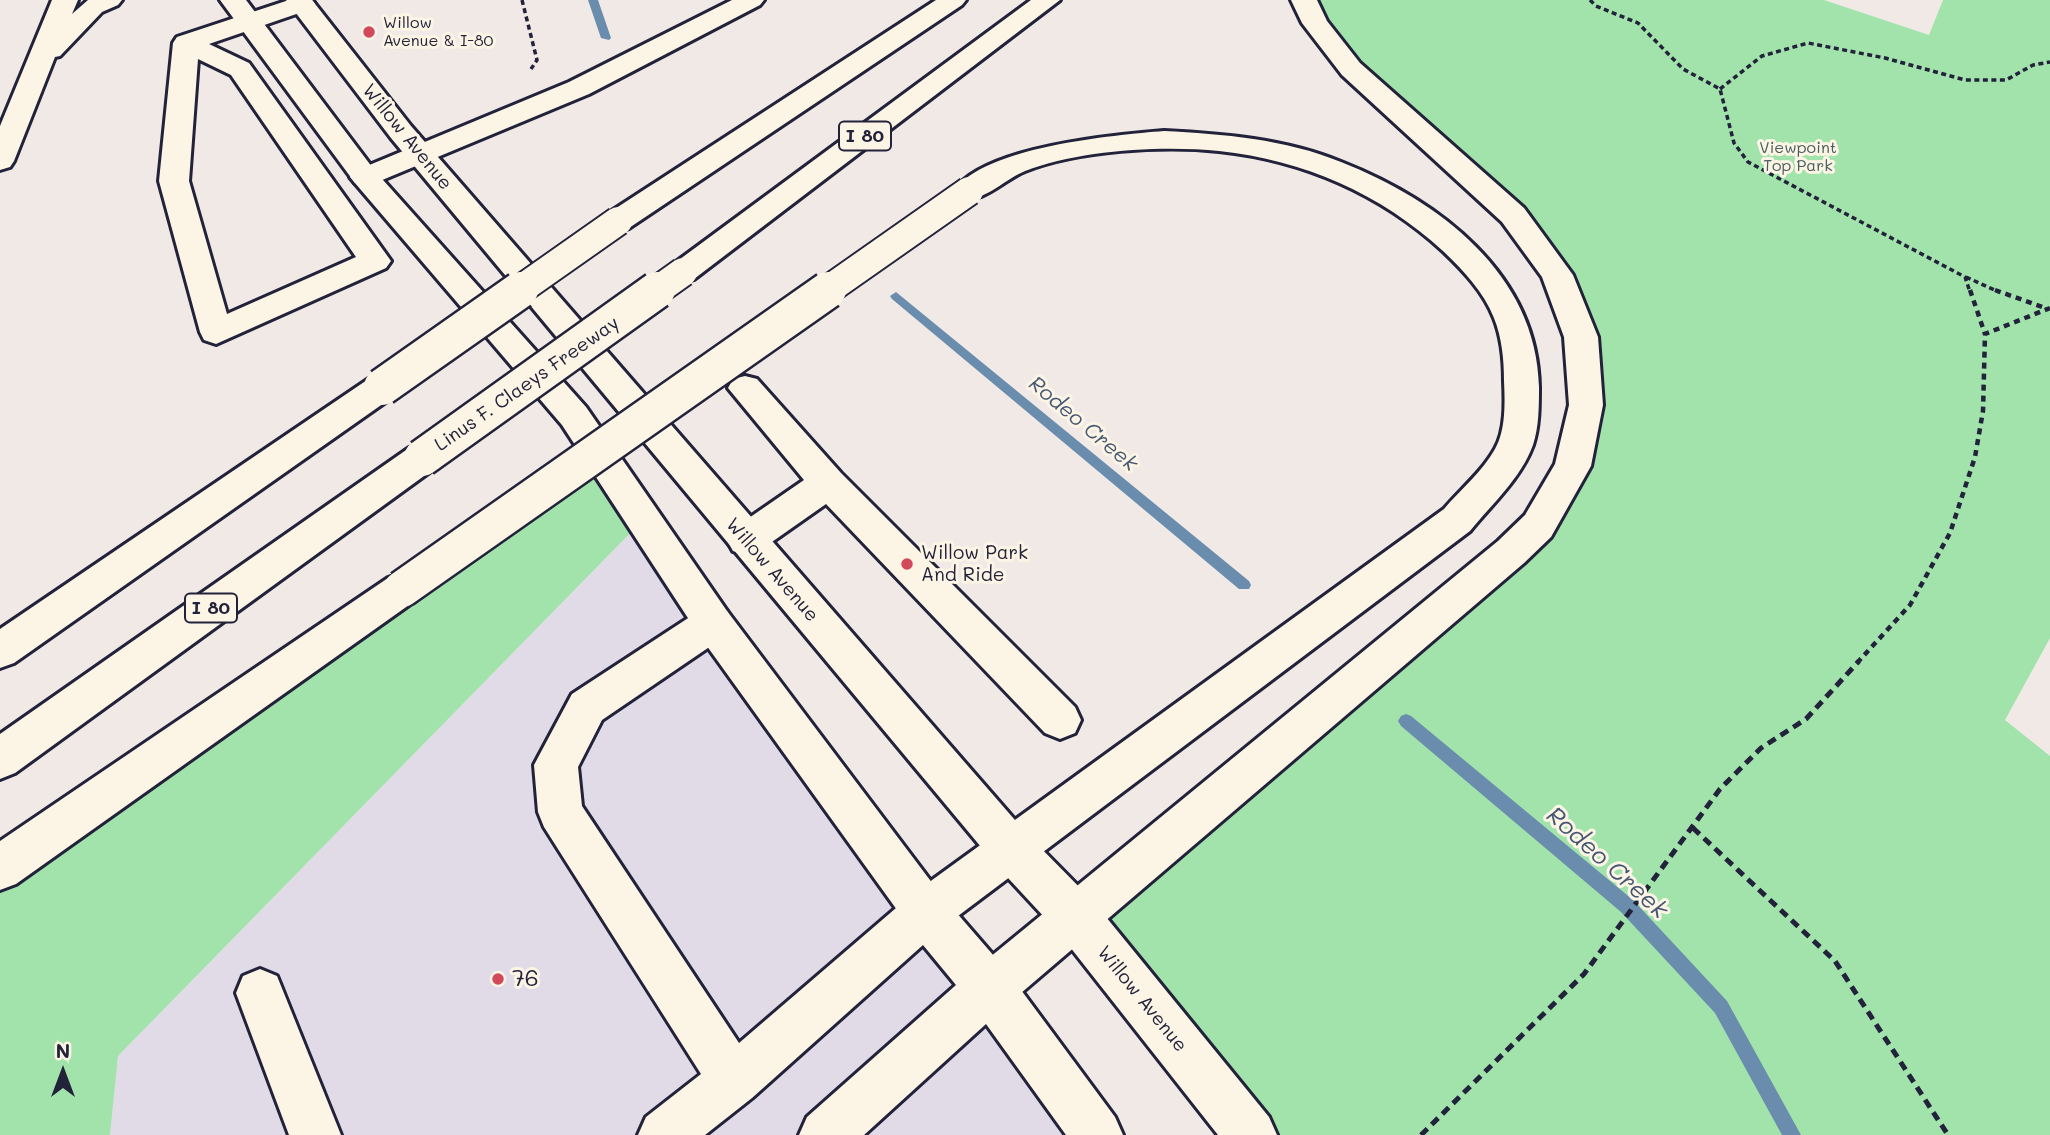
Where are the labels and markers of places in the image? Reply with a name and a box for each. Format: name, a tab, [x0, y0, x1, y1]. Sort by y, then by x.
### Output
place label: Willow Avenue & I-80	[383, 13, 493, 51]
marker: Willow Avenue & I-80	[361, 24, 377, 40]
place label: Willow Park And Ride	[921, 542, 1028, 586]
marker: Willow Park And Ride	[899, 556, 915, 572]
place label: 76	[512, 965, 539, 993]
marker: 76	[490, 971, 506, 987]

